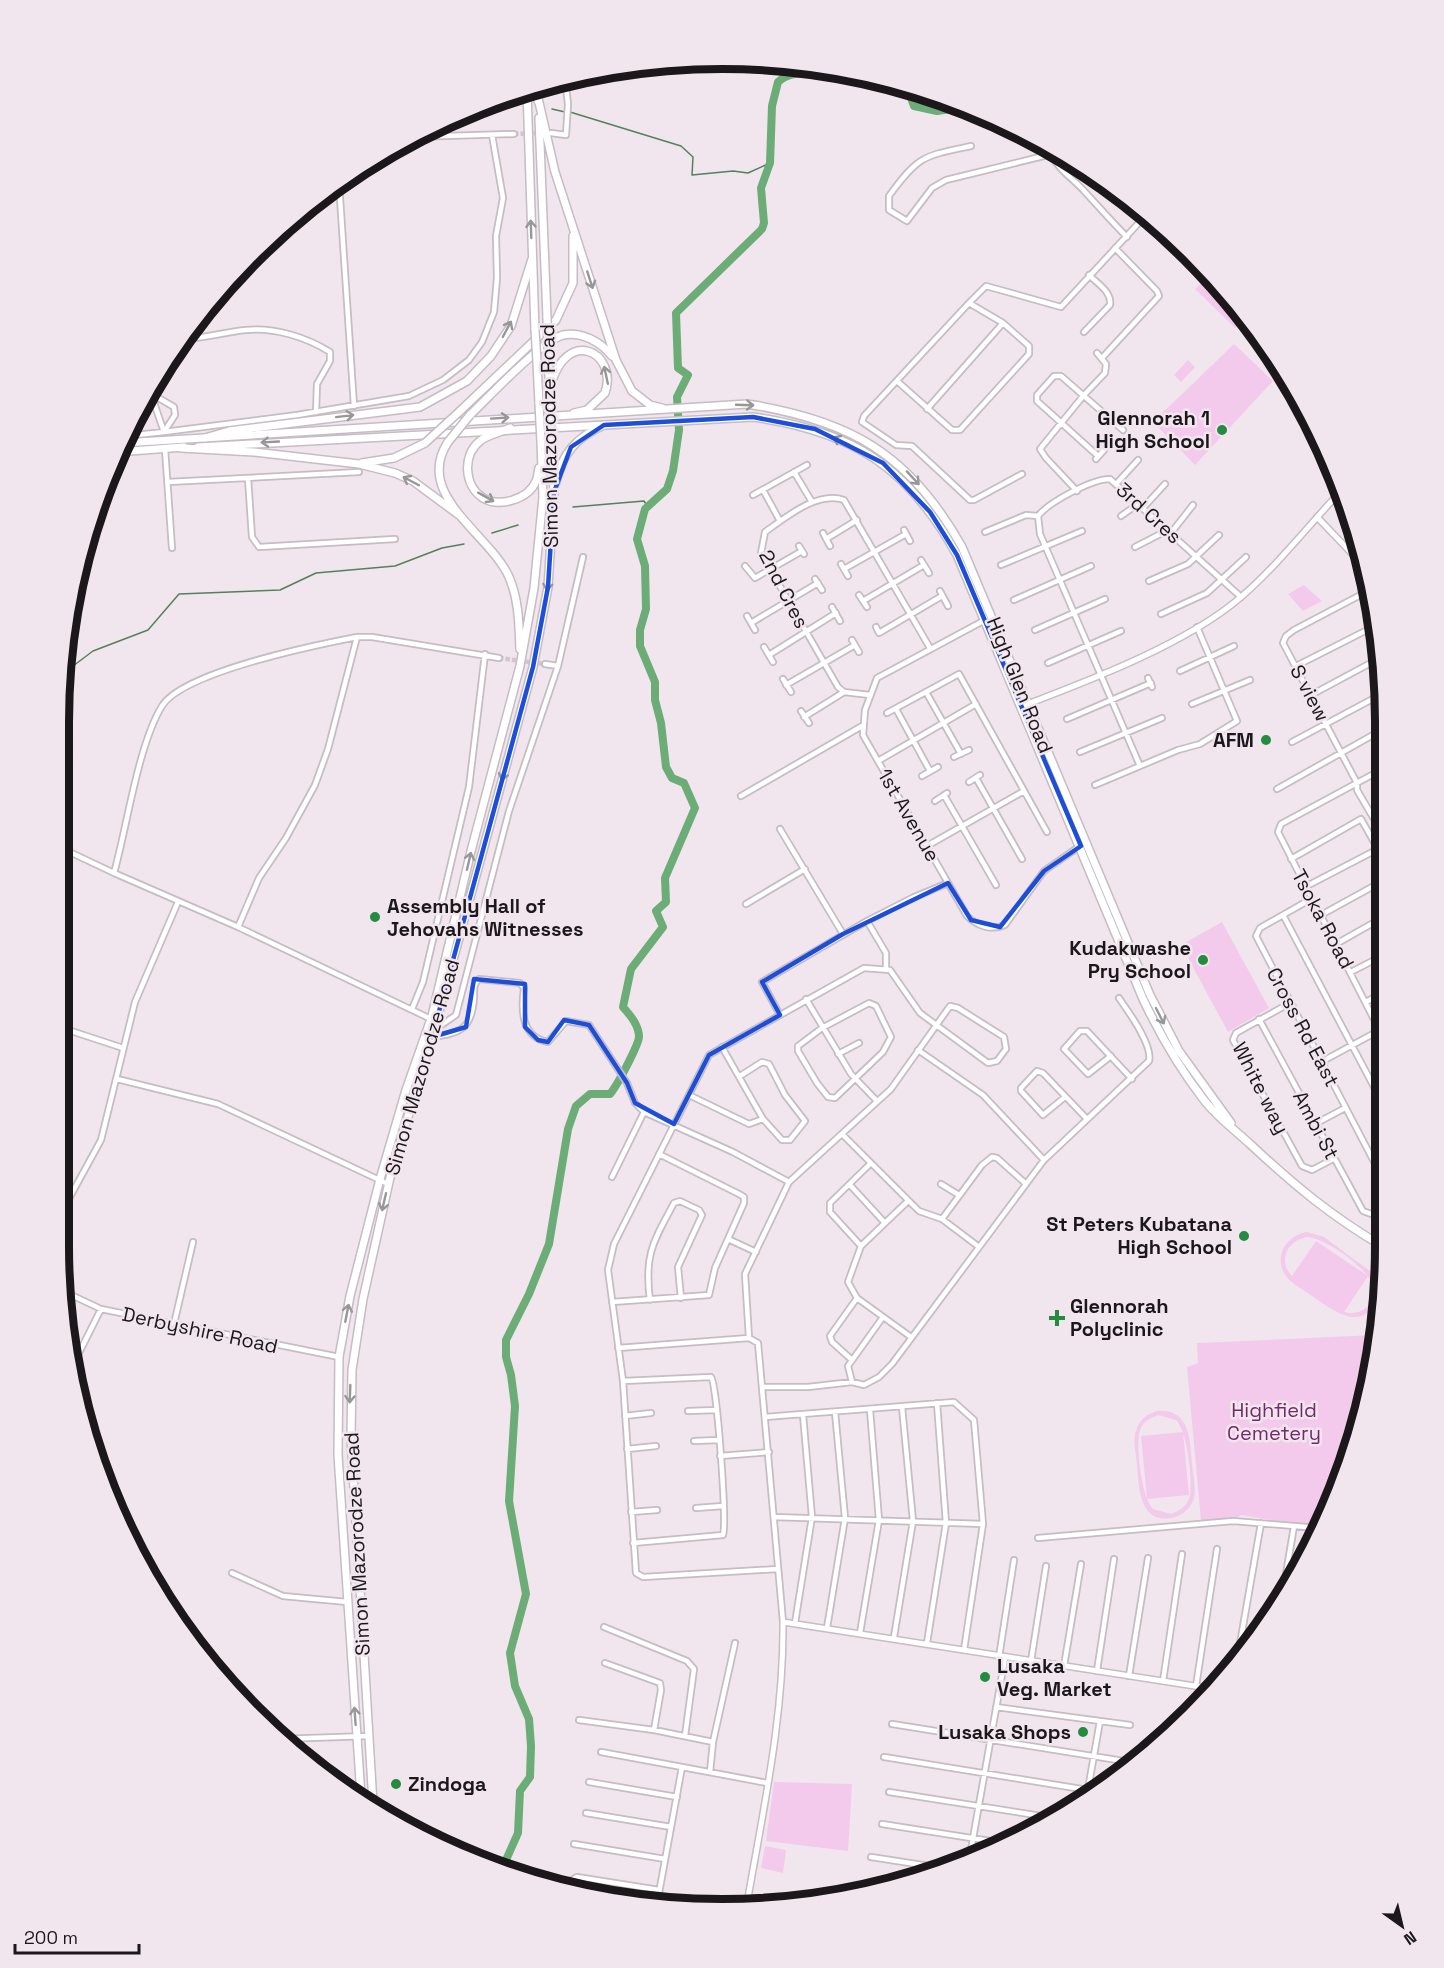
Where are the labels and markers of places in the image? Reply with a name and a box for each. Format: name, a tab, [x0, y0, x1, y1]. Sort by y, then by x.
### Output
place label: Glennorah 1 High School	[1095, 405, 1210, 454]
marker: Glennorah 1 High School	[1215, 423, 1229, 437]
place label: AFM	[1213, 727, 1254, 753]
marker: AFM	[1259, 733, 1273, 747]
place label: Assembly Hall of Jehovahs Witnesses	[387, 893, 584, 942]
marker: Assembly Hall of Jehovahs Witnesses	[368, 910, 382, 924]
place label: Kudakwashe Pry School	[1069, 935, 1191, 984]
marker: Kudakwashe Pry School	[1196, 953, 1210, 967]
place label: St Peters Kubatana High School	[1046, 1211, 1232, 1260]
marker: St Peters Kubatana High School	[1237, 1229, 1251, 1243]
place label: Glennorah Polyclinic	[1070, 1293, 1169, 1342]
marker: Glennorah Polyclinic	[1048, 1309, 1066, 1327]
place label: Lusaka Veg. Market	[997, 1653, 1112, 1702]
marker: Lusaka Veg. Market	[978, 1670, 992, 1684]
place label: Lusaka Shops	[938, 1719, 1071, 1745]
marker: Lusaka Shops	[1076, 1725, 1090, 1739]
place label: Zindoga	[408, 1771, 487, 1797]
marker: Zindoga	[389, 1777, 403, 1791]

